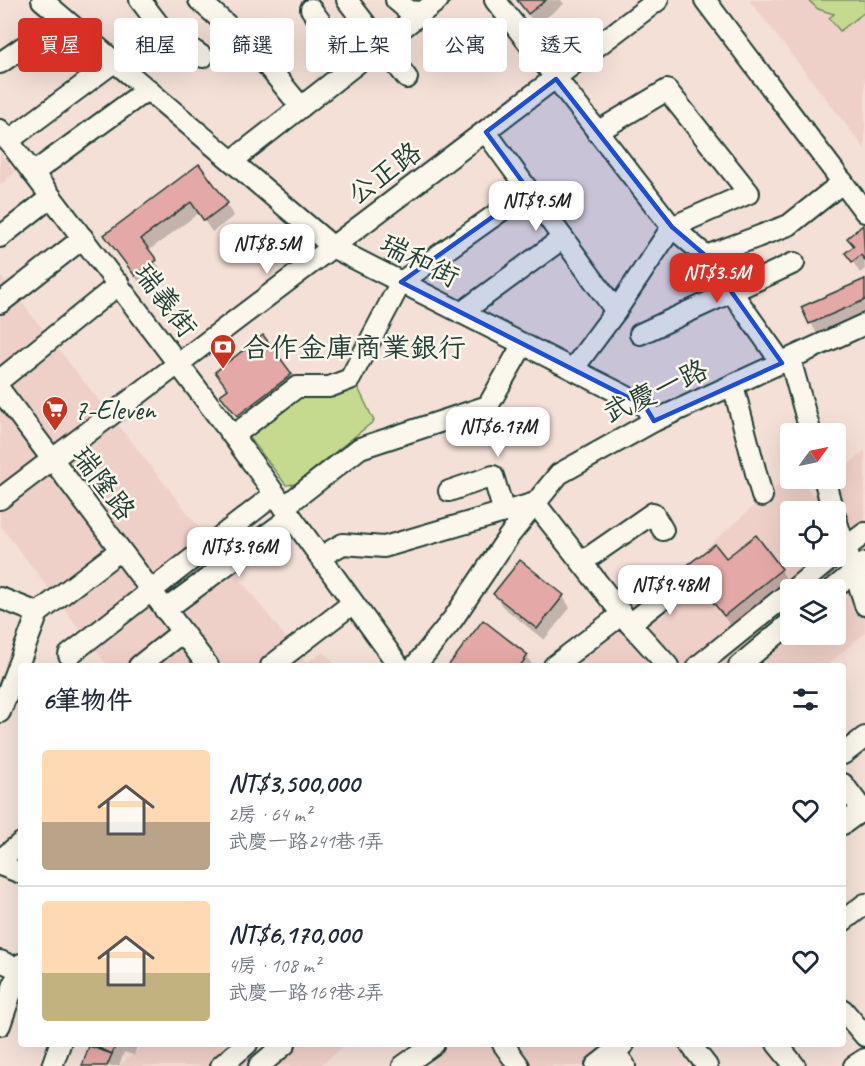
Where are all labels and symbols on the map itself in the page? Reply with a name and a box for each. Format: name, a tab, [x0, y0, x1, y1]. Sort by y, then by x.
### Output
street label: 公正路	[340, 134, 428, 212]
pin: NT$9.5M	[481, 181, 591, 232]
pin: NT$8.5M	[212, 224, 322, 275]
street label: 瑞和街	[375, 225, 465, 295]
pin: NT$3.5M	[662, 253, 772, 304]
street label: 瑞義街	[127, 256, 205, 344]
place label: 合作金庫商業銀行	[242, 330, 466, 365]
bank icon: 合作金庫商業銀行	[208, 332, 238, 370]
street label: 武慶一路	[597, 351, 713, 431]
place label: 7-Eleven	[74, 392, 157, 427]
supermarket icon: 7-Eleven	[40, 394, 70, 432]
pin: NT$6.17M	[436, 407, 560, 458]
north arrow	[780, 423, 846, 489]
street label: 瑞隆路	[65, 439, 143, 527]
pin: NT$3.96M	[177, 527, 301, 578]
pin: NT$9.48M	[608, 565, 732, 616]

